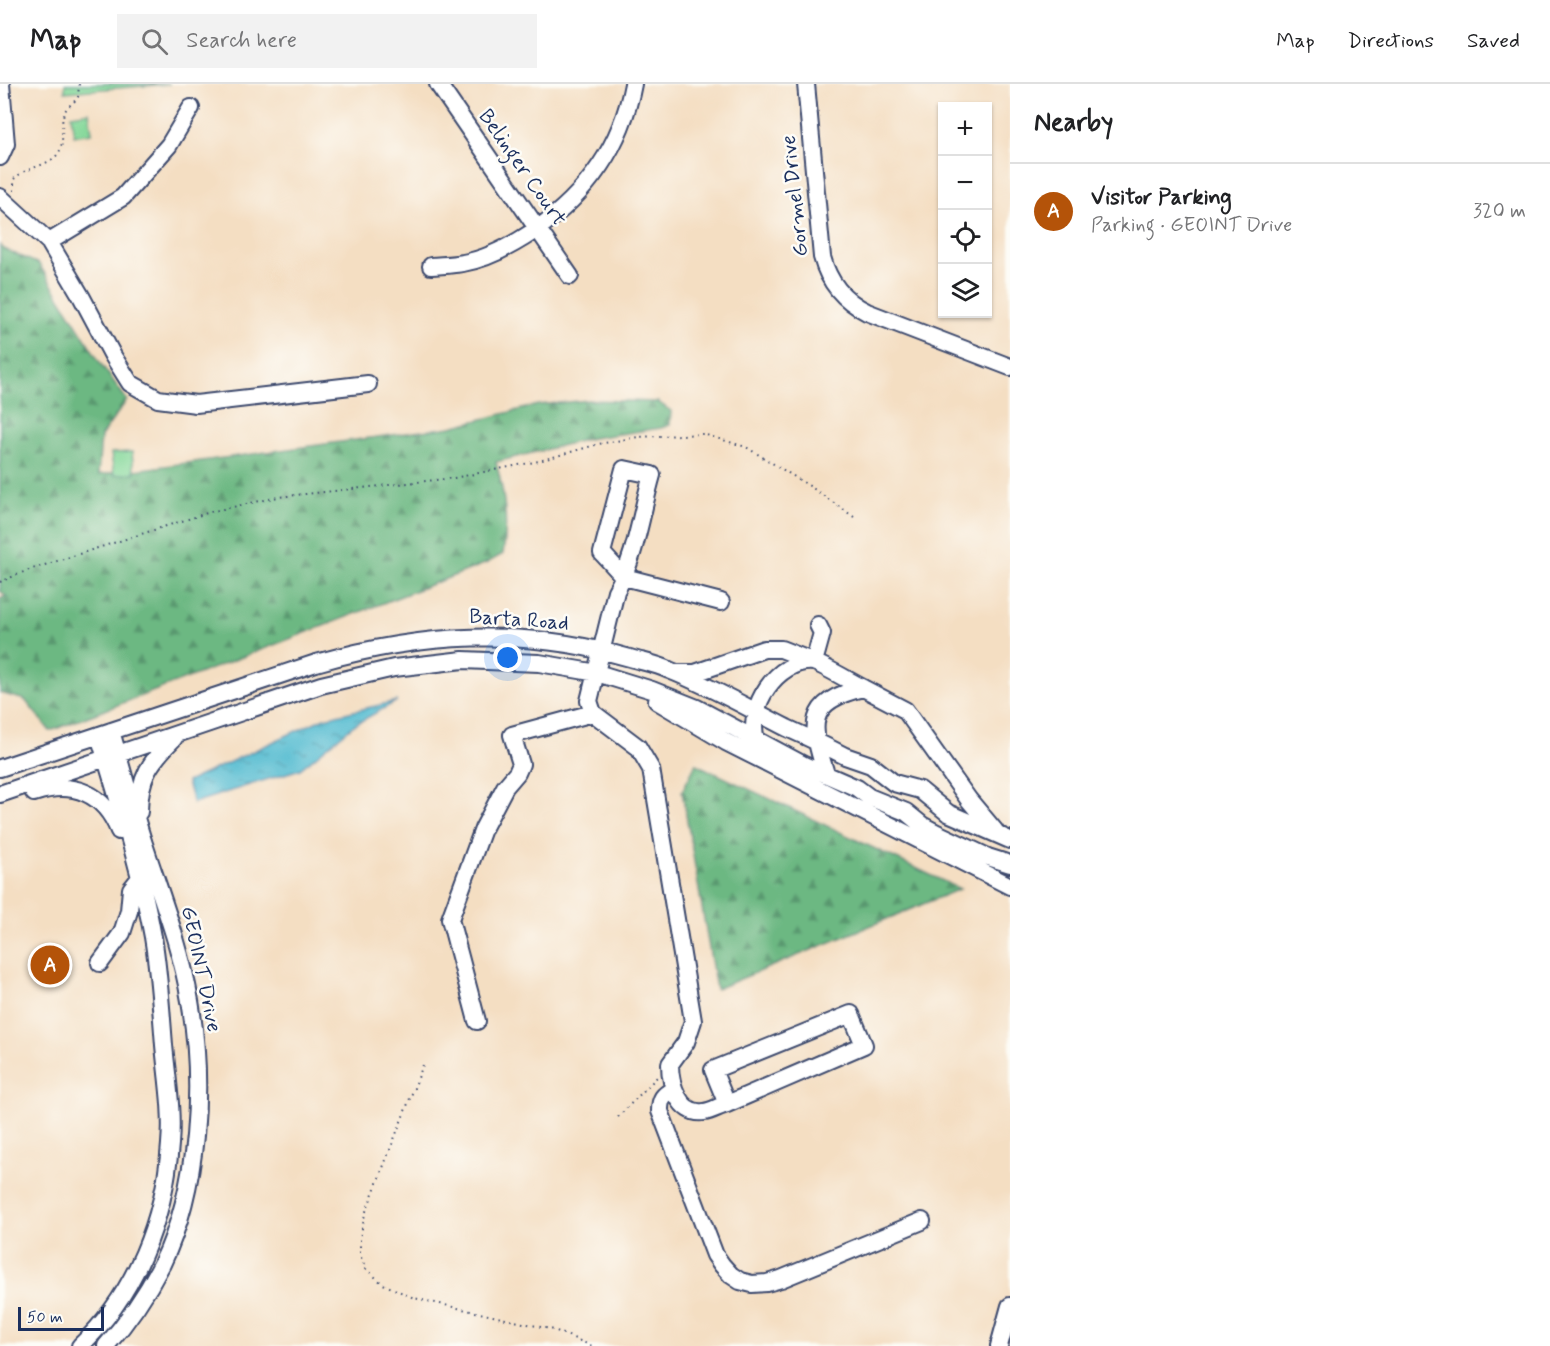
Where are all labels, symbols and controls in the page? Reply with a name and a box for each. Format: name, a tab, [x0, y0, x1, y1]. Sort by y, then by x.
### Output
search box	[117, 14, 537, 68]
text: Map	[30, 23, 81, 60]
icon: search	[138, 25, 171, 58]
text: Search here	[186, 27, 297, 55]
text: Map	[1276, 27, 1315, 55]
text: Directions	[1348, 27, 1434, 55]
text: Saved	[1467, 27, 1520, 55]
map controls	[938, 102, 992, 318]
button: +	[938, 102, 992, 156]
street label: Belinger Court	[470, 104, 573, 233]
text: Nearby	[1034, 106, 1113, 140]
street label: Gormel Drive	[775, 134, 815, 258]
button: −	[938, 156, 992, 210]
text: Visitor Parking	[1091, 184, 1232, 212]
text: A	[1047, 198, 1060, 225]
text: 320 m	[1473, 198, 1526, 225]
button: locate	[938, 210, 992, 264]
text: Parking · GEOINT Drive	[1091, 212, 1292, 239]
button: layers	[938, 264, 992, 318]
street label: Barta Road	[468, 603, 570, 637]
your location	[493, 643, 522, 672]
street label: GEOINT Drive	[174, 904, 228, 1035]
pin: A	[31, 942, 70, 988]
scale bar	[18, 1304, 104, 1332]
text: 50 m	[27, 1307, 63, 1328]

